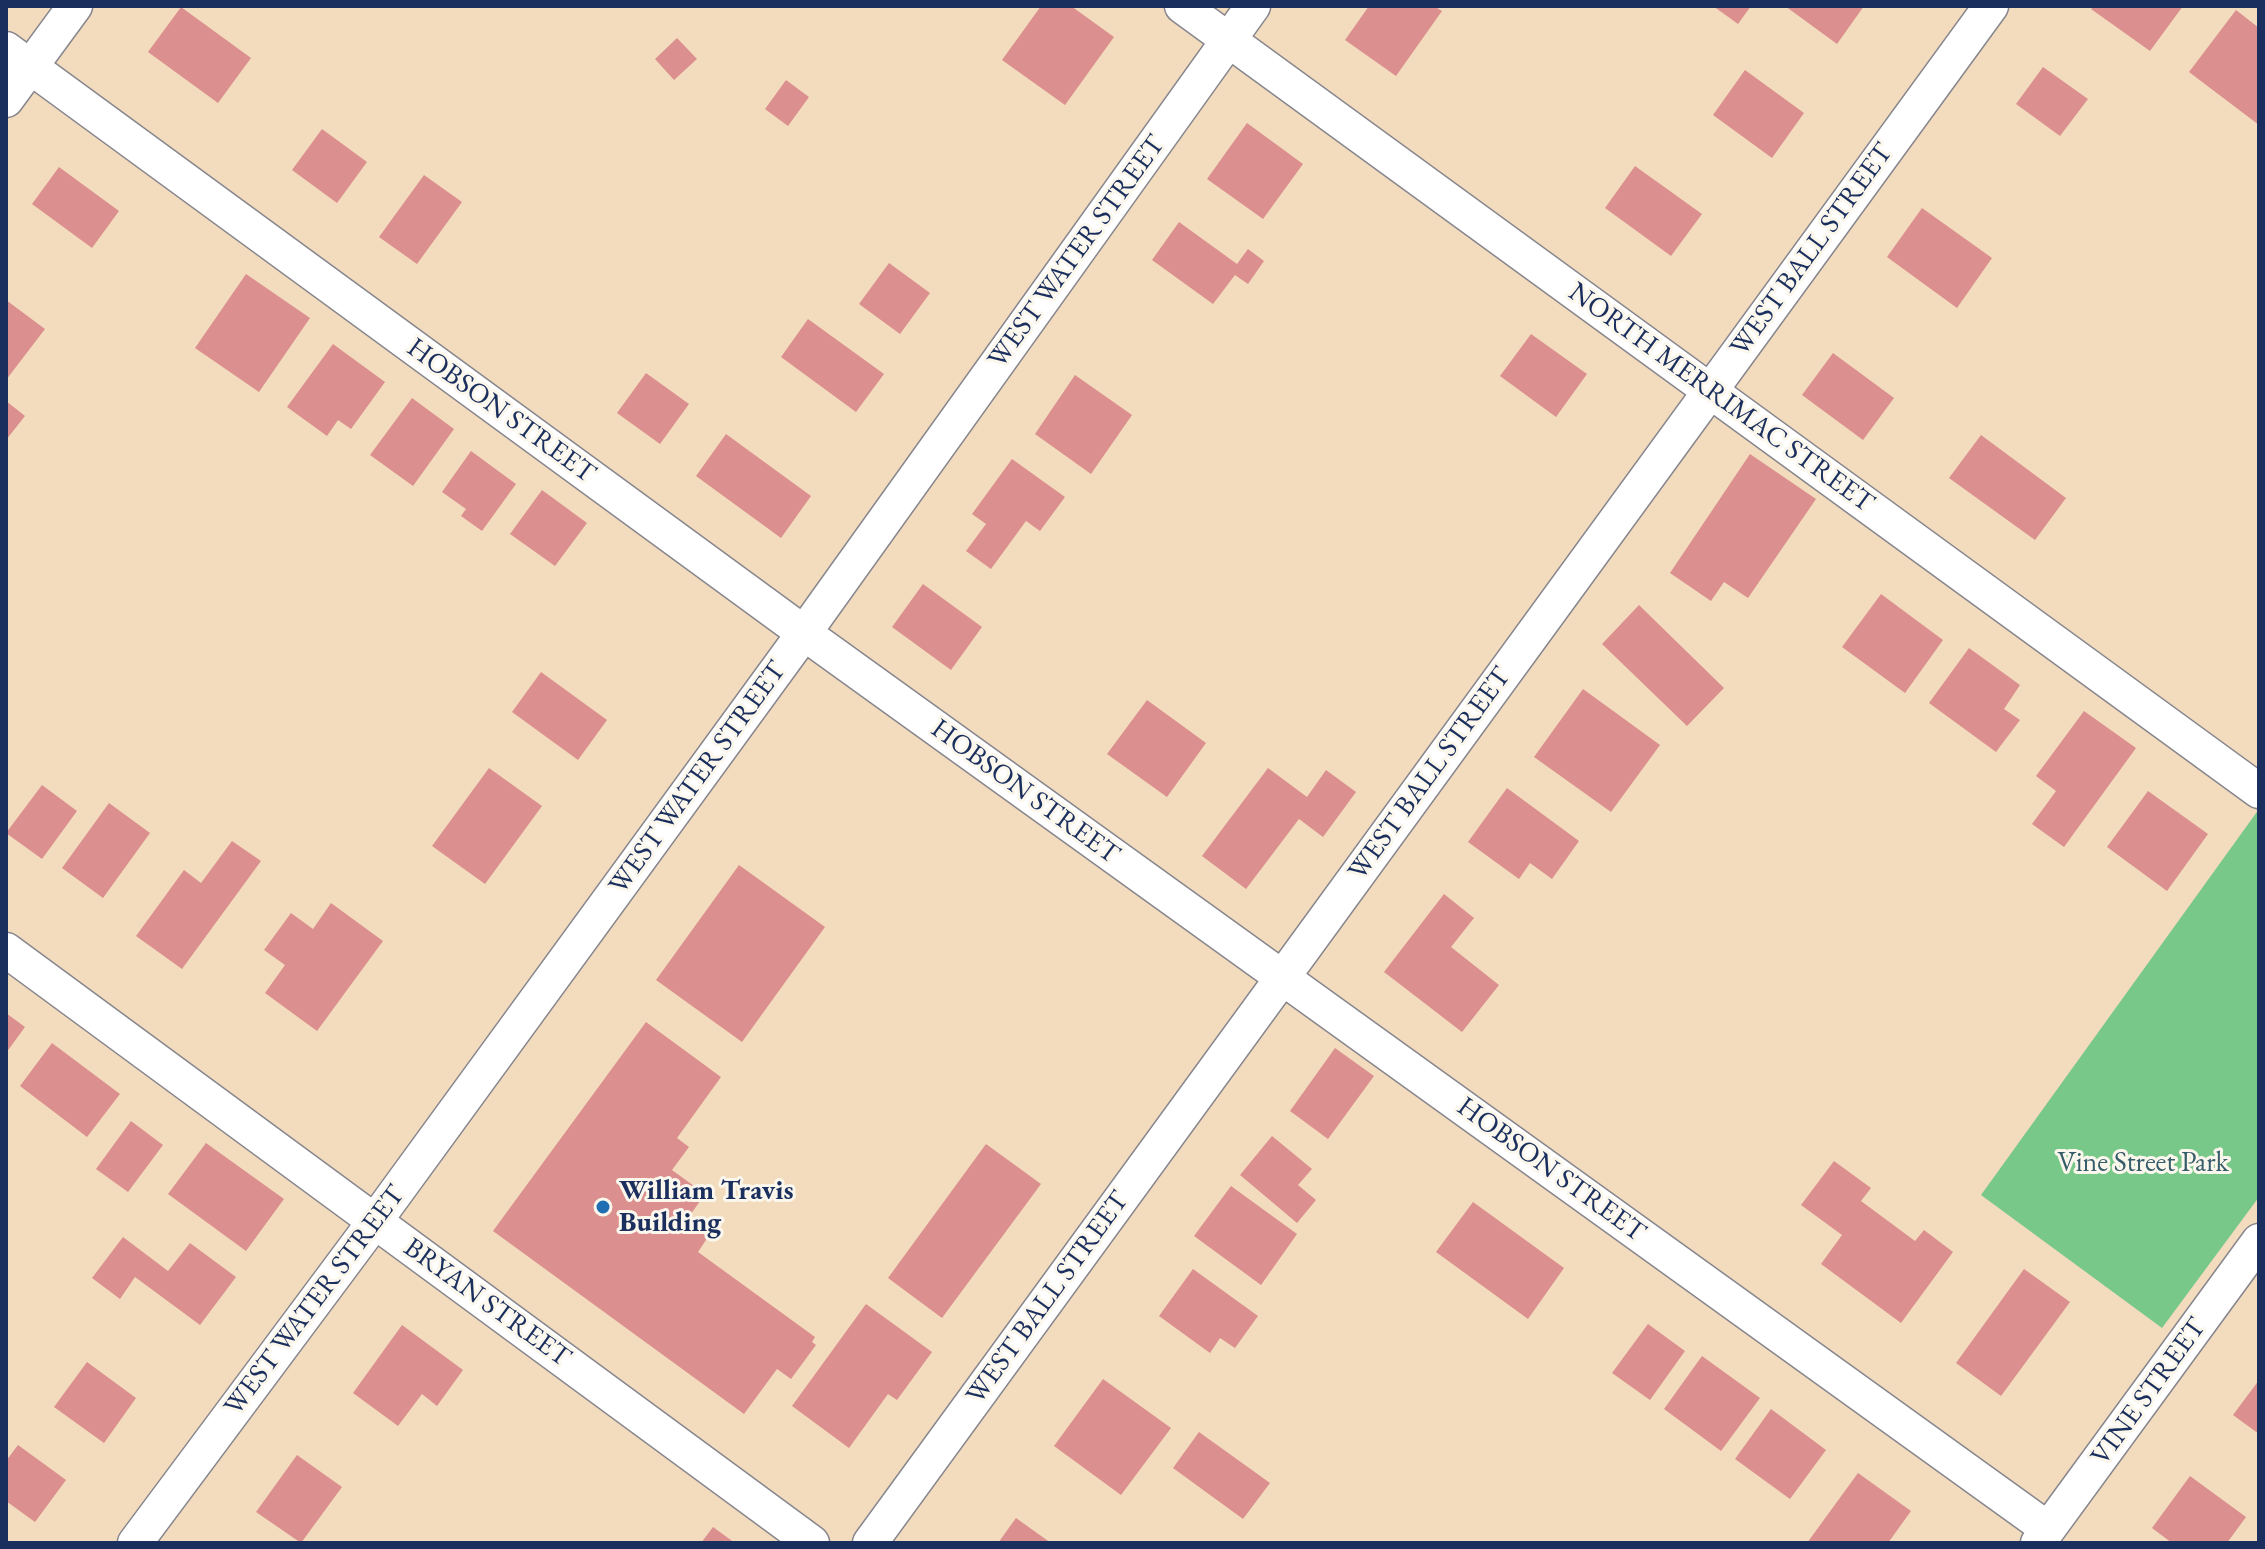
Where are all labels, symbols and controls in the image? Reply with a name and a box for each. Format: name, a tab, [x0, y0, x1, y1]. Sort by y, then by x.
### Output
street label: WEST WATER STREET	[981, 129, 1173, 375]
street label: WEST BALL STREET	[1723, 137, 1901, 363]
street label: NORTH MERRIMAC STREET	[1562, 276, 1880, 520]
street label: HOBSON STREET	[400, 331, 602, 491]
street label: WEST WATER STREET	[602, 655, 794, 901]
street label: WEST BALL STREET	[1341, 661, 1519, 887]
street label: HOBSON STREET	[924, 712, 1126, 872]
street label: HOBSON STREET	[1450, 1090, 1652, 1250]
park label: Vine Street Park	[2057, 1146, 2229, 1180]
place label: William Travis Building	[619, 1174, 794, 1240]
street label: WEST WATER STREET	[217, 1179, 413, 1423]
street label: WEST BALL STREET	[959, 1185, 1137, 1411]
marker: William Travis Building	[594, 1198, 612, 1216]
street label: BRYAN STREET	[397, 1231, 577, 1375]
street label: VINE STREET	[2084, 1312, 2214, 1472]

